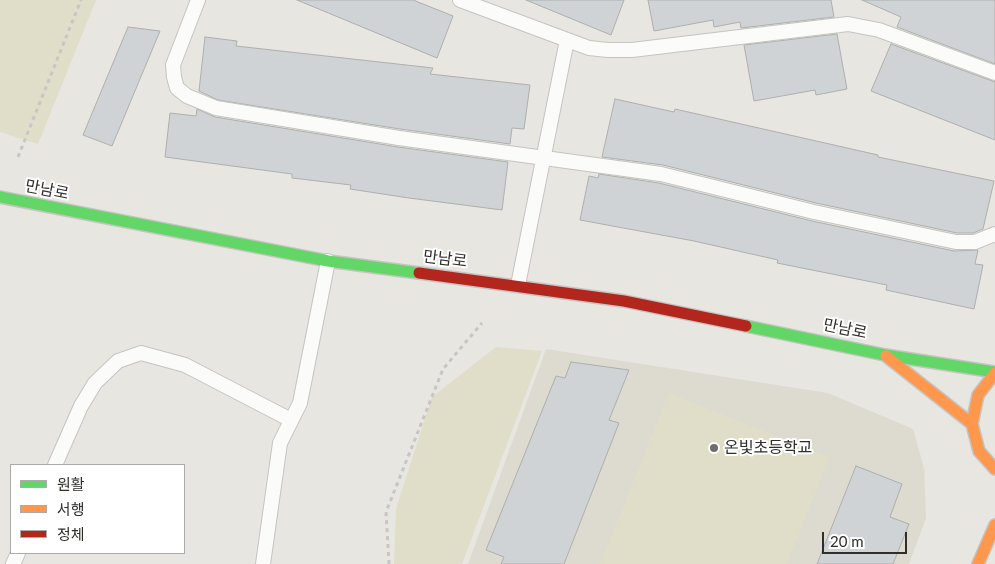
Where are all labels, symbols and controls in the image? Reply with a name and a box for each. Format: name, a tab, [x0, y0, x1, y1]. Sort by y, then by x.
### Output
street label: 만남로	[23, 176, 71, 204]
street label: 만남로	[422, 247, 468, 271]
street label: 만남로	[821, 315, 869, 343]
place label: 온빛초등학교	[724, 438, 812, 458]
marker: 온빛초등학교	[708, 442, 720, 454]
legend	[10, 464, 185, 554]
text: 원활	[57, 475, 85, 493]
text: 서행	[57, 500, 85, 518]
scale bar	[825, 522, 910, 554]
text: 정체	[57, 525, 85, 543]
text: 20 m	[830, 532, 864, 550]

